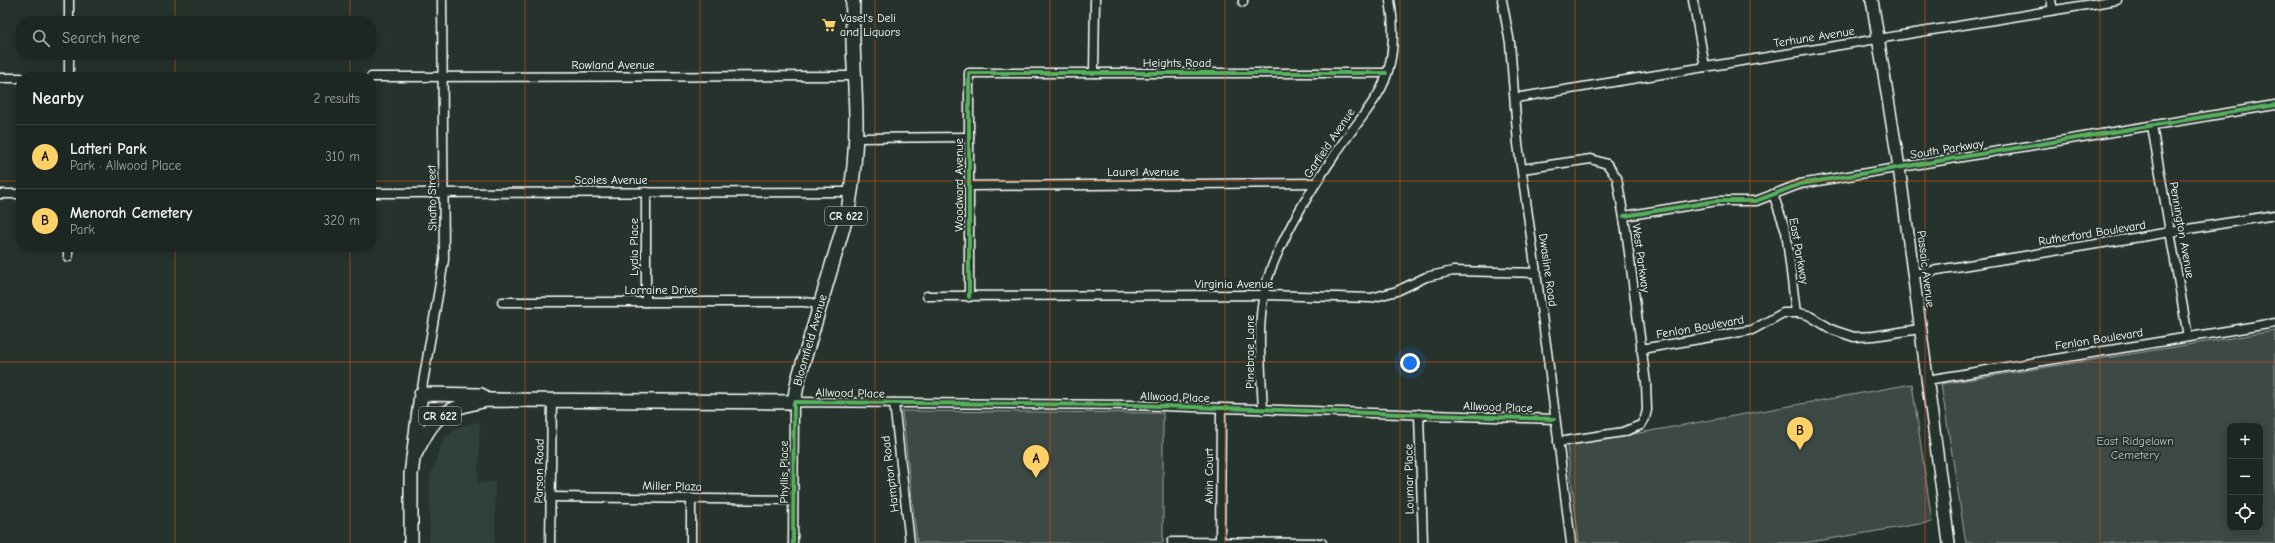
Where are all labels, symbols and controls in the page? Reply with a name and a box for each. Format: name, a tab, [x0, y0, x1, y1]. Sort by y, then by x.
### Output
place label: Vasel's Deli and Liquors	[840, 11, 900, 39]
search box	[16, 16, 376, 60]
supermarket icon: Vasel's Deli and Liquors	[821, 17, 837, 33]
street label: Terhune Avenue	[1772, 24, 1856, 50]
icon: search	[30, 27, 52, 49]
text: Search here	[62, 29, 140, 47]
street label: Heights Road	[1143, 56, 1211, 70]
street label: Rowland Avenue	[572, 58, 654, 72]
text: Nearby	[32, 89, 83, 108]
text: 2 results	[313, 91, 360, 106]
street label: Garfield Avenue	[1301, 105, 1357, 181]
street label: South Parkway	[1909, 136, 1985, 162]
street label: Woodward Avenue	[952, 138, 966, 232]
text: Latteri Park	[70, 140, 146, 158]
text: A	[41, 149, 49, 164]
text: 310 m	[325, 149, 360, 164]
text: Park · Allwood Place	[70, 158, 181, 173]
street label: Shafto Street	[424, 164, 440, 231]
street label: Laurel Avenue	[1107, 165, 1179, 179]
street label: Scoles Avenue	[575, 173, 647, 187]
street label: Pennington Avenue	[2167, 181, 2197, 279]
text: Menorah Cemetery	[70, 204, 192, 222]
road number: CR 622	[825, 207, 867, 225]
text: B	[41, 213, 49, 228]
text: 320 m	[324, 213, 360, 228]
street label: East Parkway	[1786, 217, 1812, 286]
street label: Lydia Place	[627, 218, 641, 276]
street label: Rutherford Boulevard	[2037, 218, 2147, 248]
text: Park	[70, 222, 95, 237]
street label: West Parkway	[1629, 223, 1653, 294]
street label: Passaic Avenue	[1914, 230, 1938, 308]
street label: Dwasline Road	[1536, 233, 1560, 307]
street label: Virginia Avenue	[1195, 277, 1273, 291]
street label: Lorraine Drive	[625, 283, 697, 297]
street label: Bloomfield Avenue	[790, 293, 830, 387]
street label: Fenlon Boulevard	[1655, 312, 1745, 342]
street label: Pinebrae Lane	[1243, 315, 1257, 389]
street label: Fenlon Boulevard	[2054, 325, 2144, 353]
your location	[1400, 353, 1420, 373]
street label: Allwood Place	[815, 385, 885, 401]
street label: Allwood Place	[1140, 389, 1210, 405]
street label: Allwood Place	[1463, 399, 1533, 415]
road number: CR 622	[419, 407, 461, 425]
pin: B	[1787, 417, 1813, 450]
map controls	[2227, 423, 2263, 531]
button: +	[2227, 423, 2263, 459]
park label: East Ridgelawn Cemetery	[2096, 434, 2174, 462]
street label: Hampton Road	[878, 435, 902, 513]
street label: Parson Road	[531, 438, 547, 504]
street label: Phyllis Place	[777, 441, 791, 503]
street label: Loumar Place	[1401, 444, 1417, 514]
pin: A	[1023, 445, 1049, 478]
street label: Alvin Court	[1202, 447, 1216, 504]
button: −	[2227, 459, 2263, 495]
street label: Miller Plaza	[642, 478, 702, 494]
button: locate	[2227, 495, 2263, 531]

